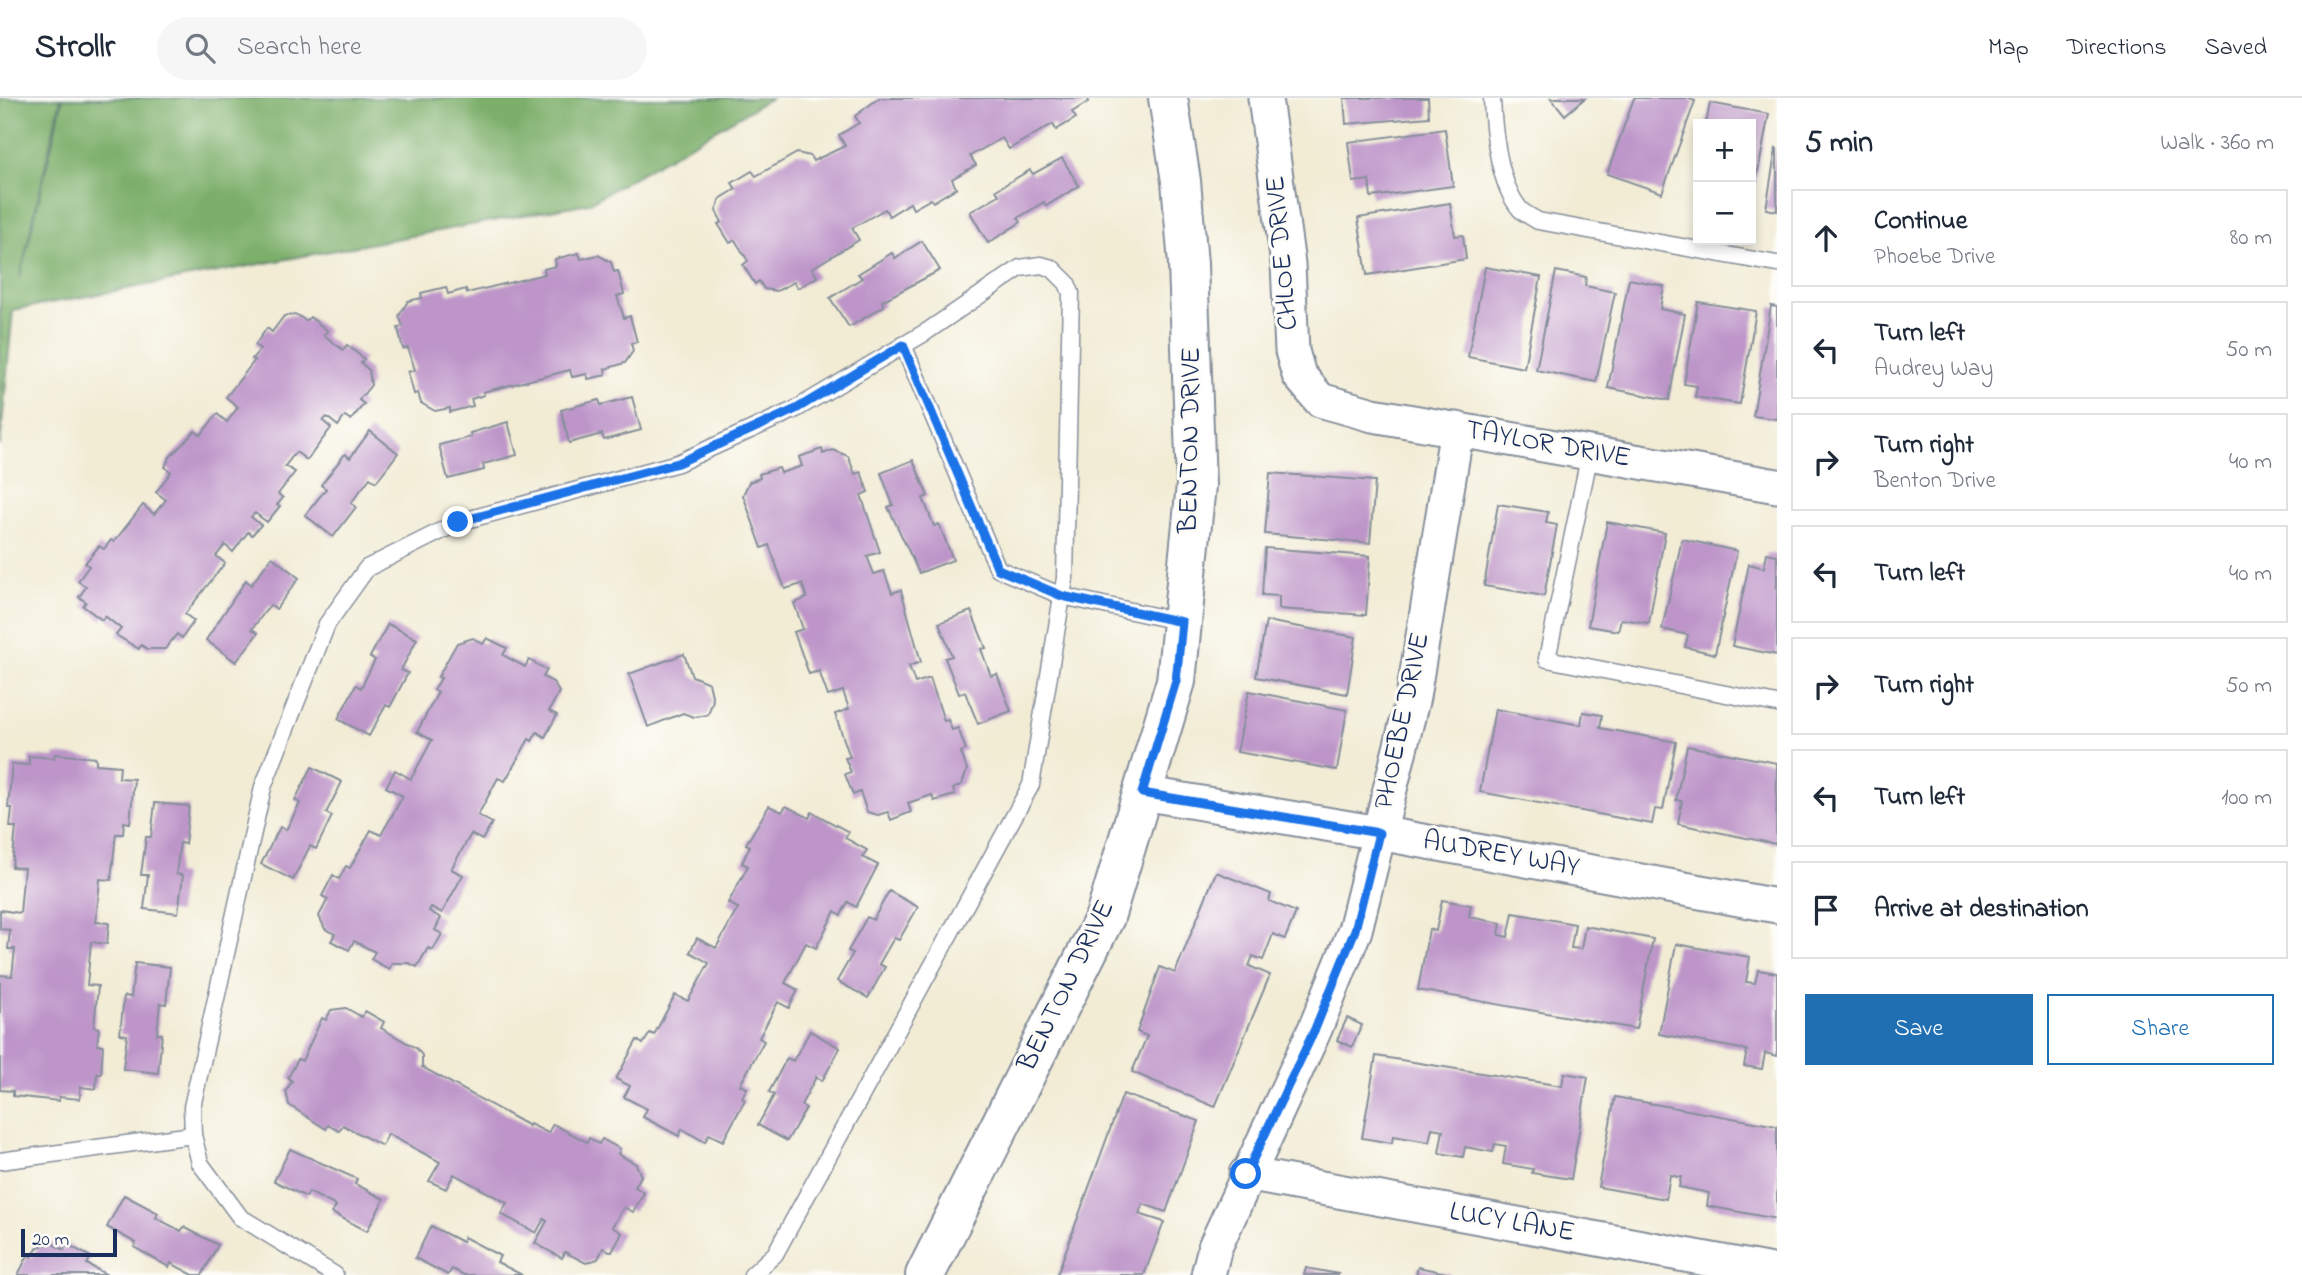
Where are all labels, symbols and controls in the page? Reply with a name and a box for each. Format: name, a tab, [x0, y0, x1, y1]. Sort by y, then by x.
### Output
search box	[157, 17, 647, 80]
text: Strollr	[35, 24, 115, 72]
icon: search	[181, 29, 219, 67]
text: Search here	[237, 29, 362, 67]
text: Map	[1988, 31, 2029, 66]
text: Directions	[2067, 31, 2166, 66]
text: Saved	[2204, 31, 2267, 66]
map controls	[1693, 119, 1756, 245]
button: +	[1693, 119, 1756, 182]
text: 5 min	[1805, 122, 1873, 166]
text: Walk · 360 m	[2160, 127, 2274, 160]
street label: CHLOE DRIVE	[1256, 174, 1310, 332]
button: −	[1693, 182, 1756, 245]
text: Continue	[1874, 203, 1967, 241]
icon: ahead	[1807, 219, 1845, 257]
text: 80 m	[2230, 222, 2272, 255]
text: Phoebe Drive	[1874, 241, 1995, 274]
text: Turn left	[1874, 315, 1965, 353]
icon: left	[1807, 331, 1845, 369]
text: 50 m	[2225, 334, 2272, 367]
street label: BENTON DRIVE	[1169, 347, 1213, 534]
text: Audrey Way	[1874, 353, 1993, 386]
street label: TAYLOR DRIVE	[1462, 410, 1634, 480]
text: Turn right	[1874, 427, 1974, 465]
icon: right	[1807, 443, 1845, 481]
text: 40 m	[2229, 446, 2272, 479]
text: Benton Drive	[1874, 465, 1996, 498]
route end	[442, 506, 473, 537]
icon: left	[1807, 555, 1845, 593]
text: Turn left	[1874, 555, 1965, 593]
text: 40 m	[2229, 558, 2272, 591]
street label: PHOEBE DRIVE	[1364, 629, 1442, 813]
icon: right	[1807, 667, 1845, 705]
text: Turn right	[1874, 667, 1974, 705]
text: 50 m	[2225, 670, 2272, 703]
icon: left	[1807, 779, 1845, 817]
text: Turn left	[1874, 779, 1965, 817]
text: 100 m	[2221, 782, 2272, 815]
street label: AUDREY WAY	[1420, 821, 1582, 889]
icon: arrive	[1807, 891, 1845, 929]
text: Arrive at destination	[1874, 891, 2089, 929]
street label: BENTON DRIVE	[1007, 893, 1126, 1080]
button: Save	[1805, 994, 2033, 1065]
button: Share	[2047, 994, 2274, 1065]
route start	[1230, 1158, 1261, 1189]
street label: LUCY LANE	[1446, 1192, 1578, 1254]
scale bar	[21, 1226, 117, 1258]
text: 20 m	[32, 1227, 69, 1254]

